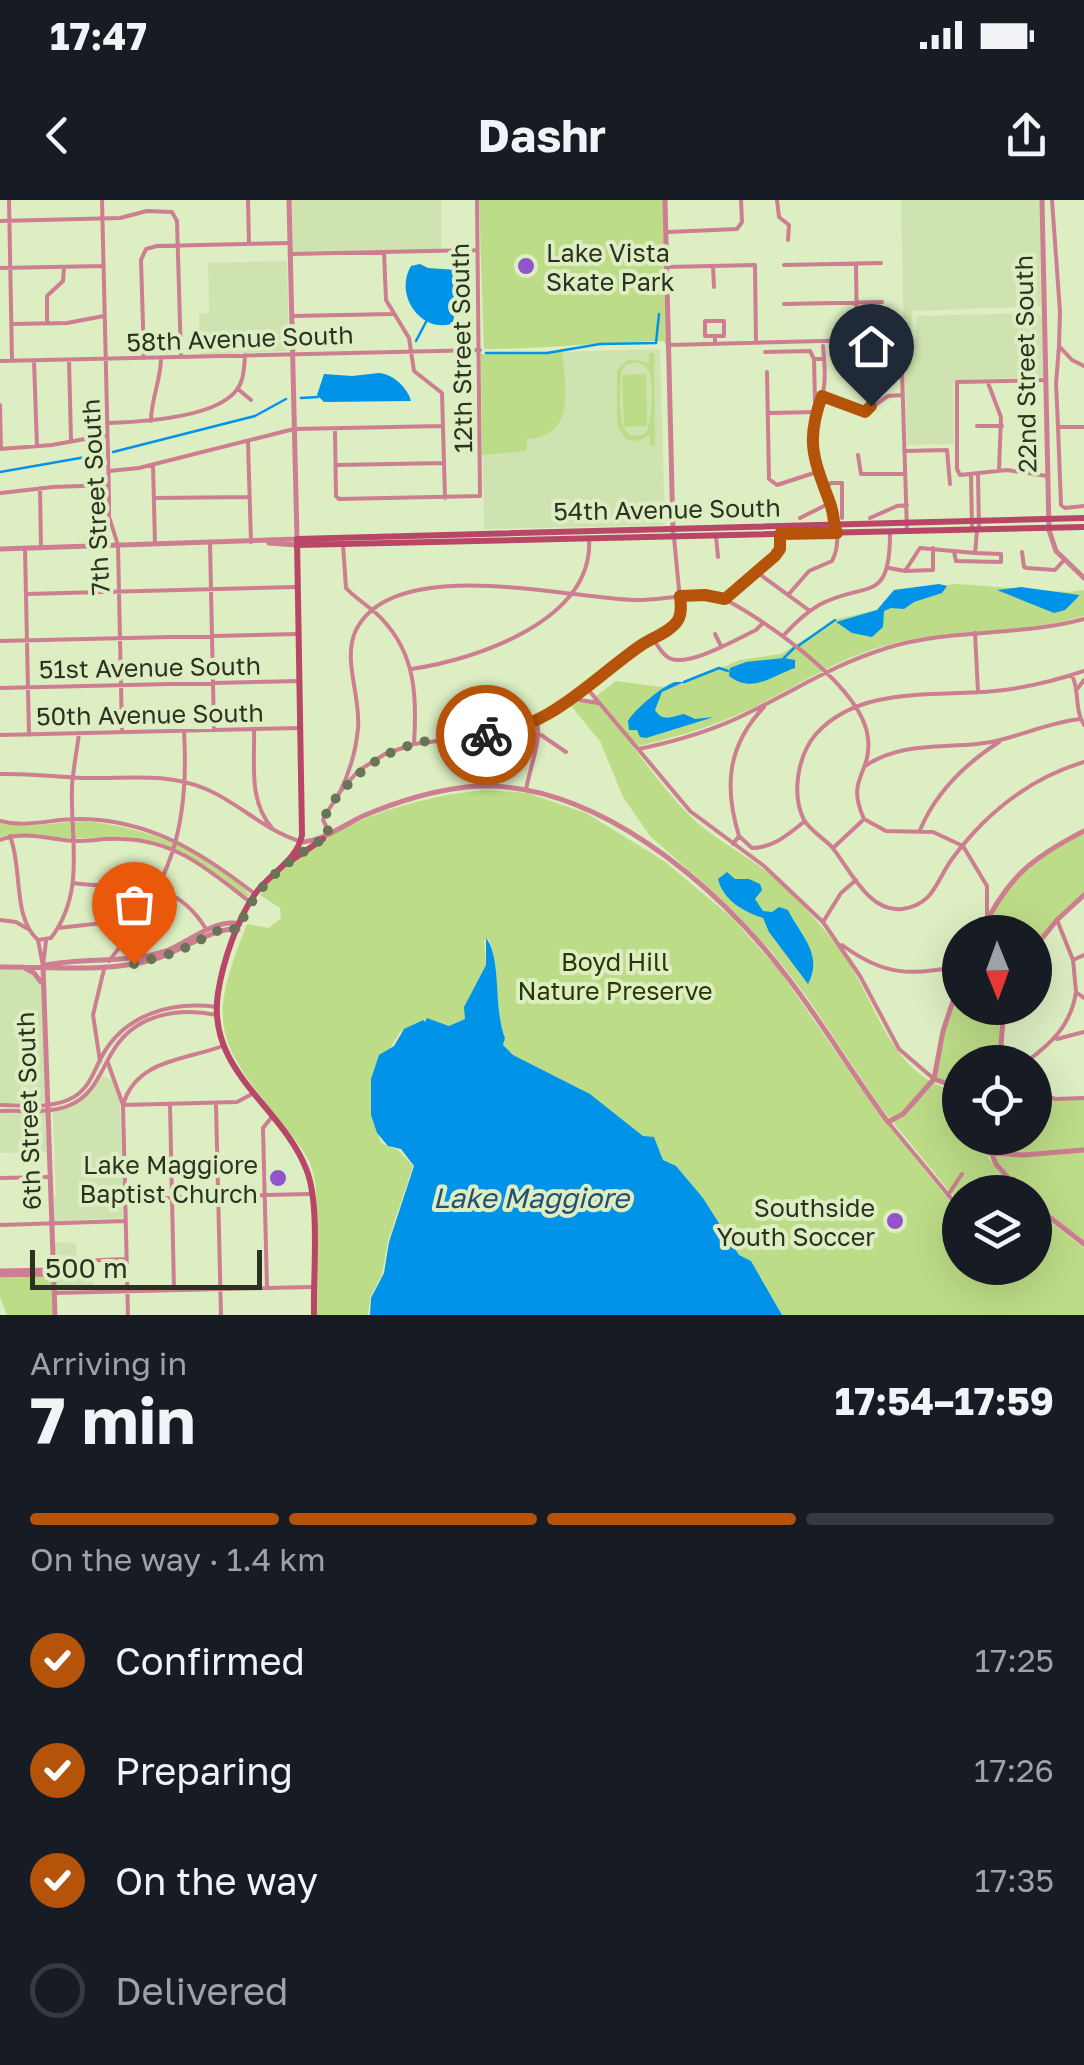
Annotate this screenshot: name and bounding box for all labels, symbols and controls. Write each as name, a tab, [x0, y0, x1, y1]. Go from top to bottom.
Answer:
text: 17:47	[50, 13, 147, 58]
icon: back	[30, 108, 85, 163]
text: Dashr	[478, 108, 606, 162]
icon: share	[999, 108, 1054, 163]
place label: Lake Vista Skate Park	[546, 237, 675, 297]
street label: 12th Street South	[444, 243, 478, 453]
marker: Lake Vista Skate Park	[515, 255, 537, 277]
street label: 22nd Street South	[1008, 255, 1042, 473]
pin	[829, 304, 914, 407]
street label: 58th Avenue South	[126, 319, 354, 357]
icon: home	[844, 319, 899, 374]
street label: 7th Street South	[74, 398, 116, 596]
street label: 54th Avenue South	[553, 492, 781, 526]
street label: 51st Avenue South	[39, 650, 261, 684]
courier	[436, 685, 536, 785]
street label: 50th Avenue South	[36, 697, 264, 731]
icon: bike	[459, 708, 514, 763]
pin	[92, 862, 177, 965]
icon: bag	[107, 877, 162, 932]
north arrow	[942, 915, 1052, 1025]
map controls	[942, 915, 1052, 1285]
park label: Boyd Hill Nature Preserve	[518, 946, 712, 1006]
street label: 6th Street South	[9, 1011, 47, 1211]
button: locate	[942, 1045, 1052, 1155]
place label: Lake Maggiore Baptist Church	[80, 1149, 258, 1209]
marker: Lake Maggiore Baptist Church	[267, 1167, 289, 1189]
button: layers	[942, 1175, 1052, 1285]
water label: Lake Maggiore	[433, 1181, 631, 1214]
place label: Southside Youth Soccer	[717, 1192, 875, 1252]
marker: Southside Youth Soccer	[884, 1210, 906, 1232]
scale bar	[30, 1245, 262, 1290]
text: 500 m	[45, 1251, 128, 1284]
text: Arriving in	[30, 1344, 187, 1382]
text: 17:54–17:59	[835, 1378, 1054, 1423]
text: 7 min	[30, 1380, 196, 1458]
text: On the way · 1.4 km	[30, 1540, 326, 1578]
icon: check	[30, 1633, 85, 1688]
text: Confirmed	[115, 1638, 305, 1683]
text: 17:25	[975, 1641, 1054, 1679]
icon: check	[30, 1743, 85, 1798]
text: Preparing	[115, 1748, 293, 1793]
text: 17:26	[974, 1751, 1054, 1789]
icon: check	[30, 1853, 85, 1908]
text: On the way	[115, 1858, 318, 1903]
text: 17:35	[975, 1861, 1054, 1899]
text: Delivered	[115, 1968, 288, 2013]

